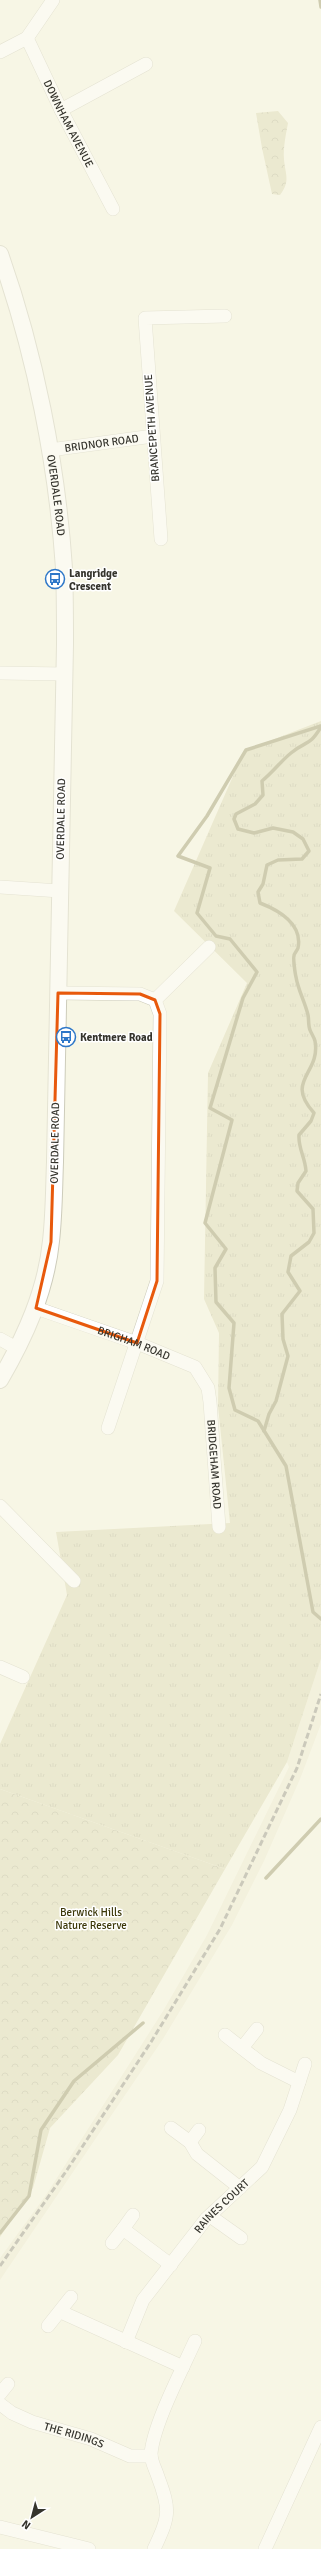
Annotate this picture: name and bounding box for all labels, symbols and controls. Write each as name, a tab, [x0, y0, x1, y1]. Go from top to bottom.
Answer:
street label: DOWNHAM AVENUE	[41, 78, 96, 169]
street label: BRANCEPETH AVENUE	[142, 374, 162, 482]
street label: BRIDNOR ROAD	[64, 432, 139, 454]
street label: OVERDALE ROAD	[44, 454, 68, 536]
place label: Langridge Crescent	[69, 567, 118, 593]
bus stop icon: Langridge Crescent	[44, 568, 66, 590]
street label: OVERDALE ROAD	[54, 778, 68, 860]
bus stop icon: Kentmere Road	[55, 1026, 77, 1048]
place label: Kentmere Road	[80, 1031, 153, 1044]
street label: OVERDALE ROAD	[48, 1102, 62, 1184]
street label: BRIGHAM ROAD	[96, 1323, 172, 1363]
street label: BRIDGEHAM ROAD	[205, 1419, 224, 1510]
park label: Berwick Hills Nature Reserve	[55, 1906, 127, 1932]
street label: RAINES COURT	[191, 2176, 252, 2236]
street label: THE RIDINGS	[43, 2419, 106, 2451]
north arrow	[12, 2497, 52, 2537]
text: N	[19, 2517, 33, 2532]

